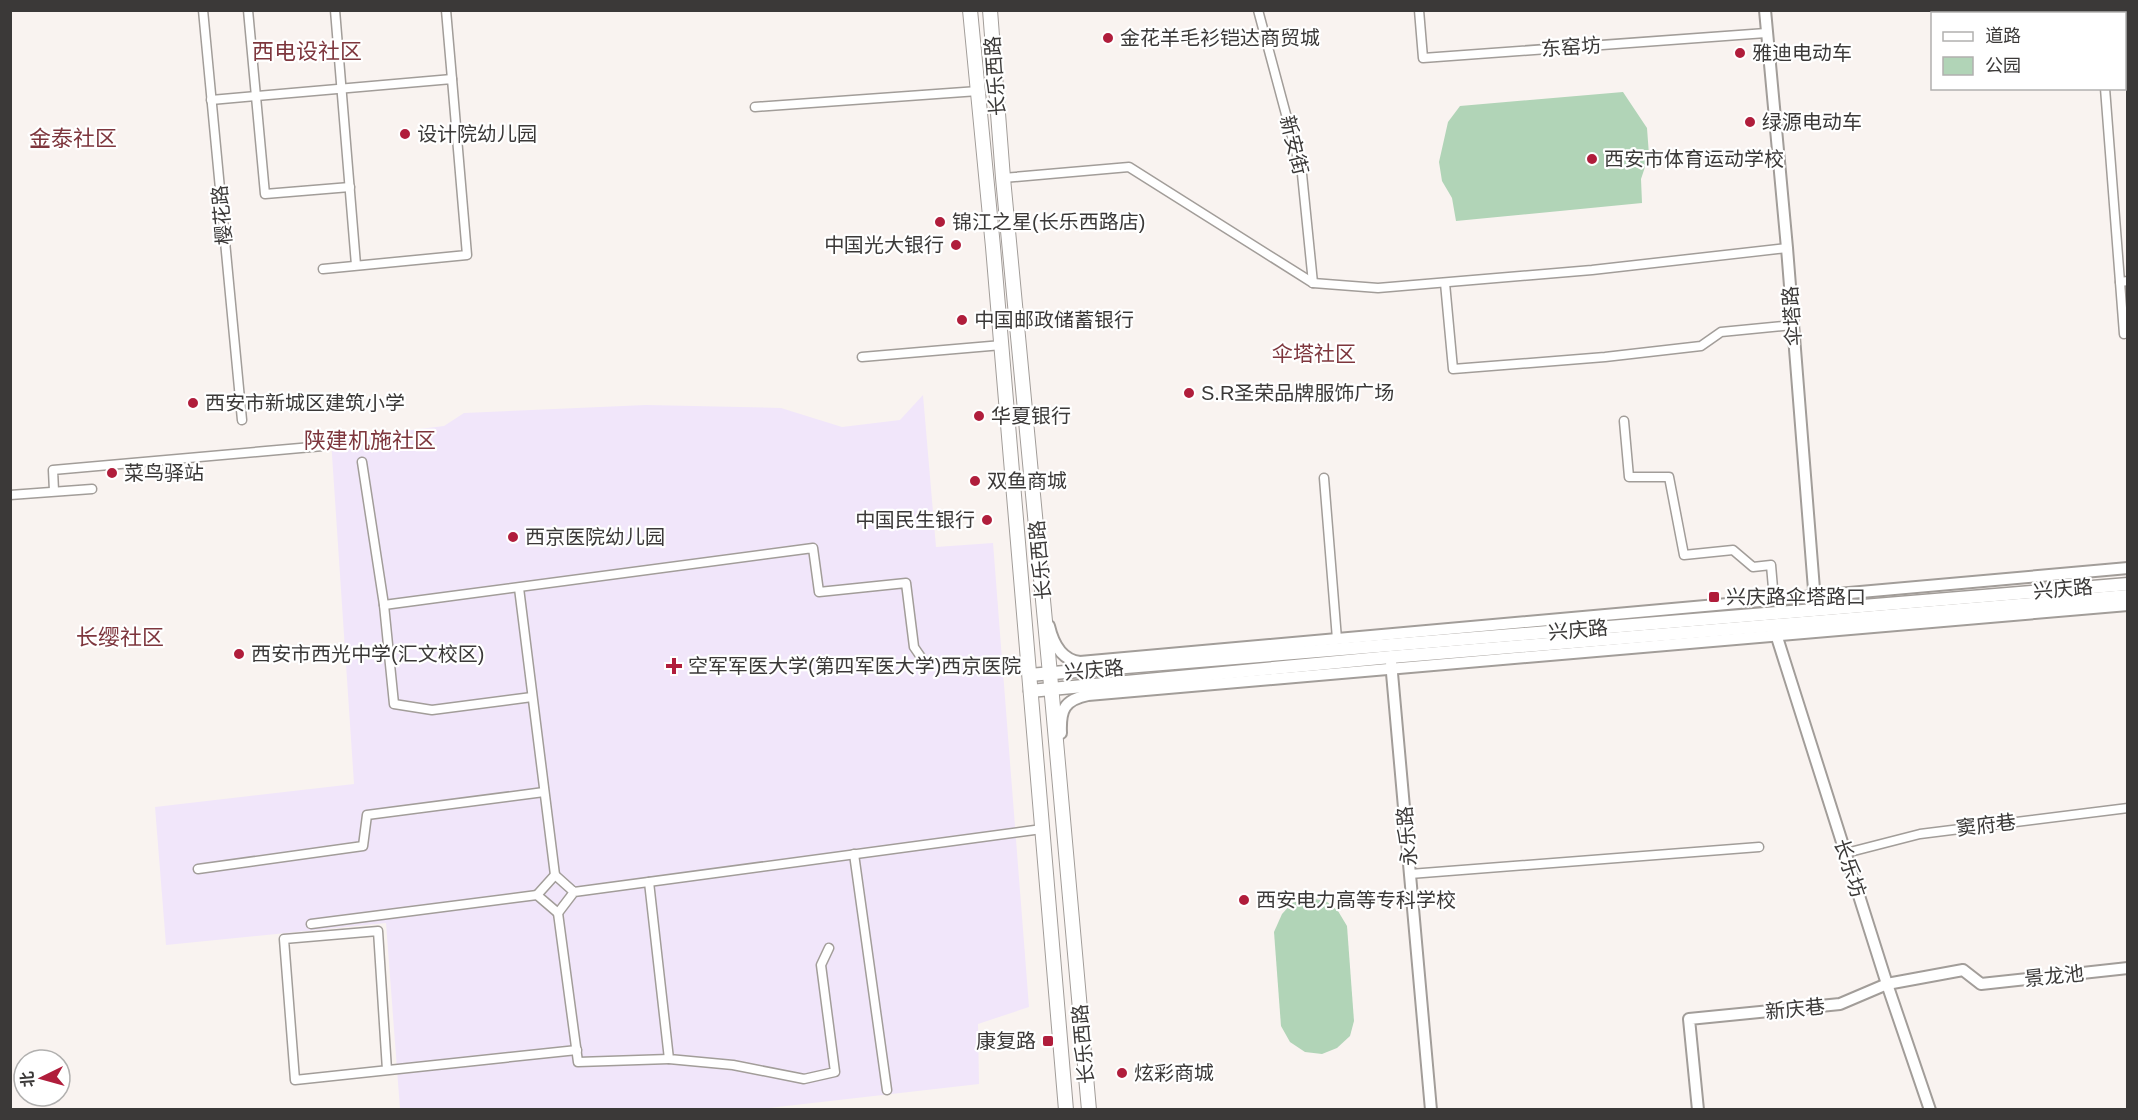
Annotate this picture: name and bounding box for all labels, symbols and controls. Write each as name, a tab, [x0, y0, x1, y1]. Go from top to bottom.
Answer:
legend	[1931, 12, 2126, 90]
text: 道路	[1985, 26, 2021, 46]
place label: 金花羊毛衫铠达商贸城	[1120, 27, 1320, 49]
marker: 金花羊毛衫铠达商贸城	[1101, 31, 1115, 45]
street label: 东窑坊	[1540, 34, 1602, 60]
street label: 长乐西路	[981, 35, 1009, 117]
district label: 西电设社区	[252, 39, 362, 64]
place label: 雅迪电动车	[1752, 42, 1852, 64]
marker: 雅迪电动车	[1733, 46, 1747, 60]
text: 公园	[1985, 56, 2021, 76]
place label: 绿源电动车	[1762, 111, 1862, 133]
street label: 新安街	[1276, 113, 1312, 177]
marker: 绿源电动车	[1743, 115, 1757, 129]
place label: 设计院幼儿园	[417, 123, 537, 145]
district label: 金泰社区	[29, 126, 117, 151]
marker: 设计院幼儿园	[398, 127, 412, 141]
place label: 西安市体育运动学校	[1604, 148, 1784, 170]
marker: 西安市体育运动学校	[1585, 152, 1599, 166]
street label: 樱花路	[208, 184, 236, 246]
place label: 锦江之星(长乐西路店)	[952, 211, 1145, 233]
marker: 锦江之星(长乐西路店)	[933, 215, 947, 229]
place label: 中国光大银行	[824, 234, 944, 256]
marker: 中国光大银行	[949, 238, 963, 252]
street label: 伞塔路	[1779, 285, 1805, 347]
place label: 中国邮政储蓄银行	[974, 309, 1134, 331]
marker: 中国邮政储蓄银行	[955, 313, 969, 327]
district label: 伞塔社区	[1272, 342, 1356, 365]
place label: S.R圣荣品牌服饰广场	[1201, 382, 1394, 404]
marker: S.R圣荣品牌服饰广场	[1182, 386, 1196, 400]
place label: 西安市新城区建筑小学	[205, 392, 405, 414]
marker: 西安市新城区建筑小学	[186, 396, 200, 410]
place label: 华夏银行	[991, 405, 1071, 427]
marker: 华夏银行	[972, 409, 986, 423]
district label: 陕建机施社区	[304, 428, 436, 453]
place label: 菜鸟驿站	[124, 462, 204, 484]
marker: 菜鸟驿站	[105, 466, 119, 480]
place label: 双鱼商城	[987, 470, 1067, 492]
marker: 双鱼商城	[968, 474, 982, 488]
place label: 中国民生银行	[855, 509, 975, 531]
marker: 中国民生银行	[980, 513, 994, 527]
street label: 长乐西路	[1026, 519, 1054, 601]
place label: 西京医院幼儿园	[525, 526, 665, 548]
marker: 西京医院幼儿园	[506, 530, 520, 544]
street label: 兴庆路	[2032, 575, 2094, 603]
place label: 兴庆路伞塔路口	[1726, 586, 1866, 608]
marker: 兴庆路伞塔路口	[1707, 590, 1721, 604]
street label: 兴庆路	[1547, 616, 1609, 644]
district label: 长缨社区	[76, 625, 164, 650]
place label: 西安市西光中学(汇文校区)	[251, 643, 484, 665]
marker: 西安市西光中学(汇文校区)	[232, 647, 246, 661]
place label: 空军军医大学(第四军医大学)西京医院	[688, 655, 1021, 677]
street label: 兴庆路	[1063, 656, 1125, 684]
marker: 空军军医大学(第四军医大学)西京医院	[665, 657, 683, 675]
street label: 永乐路	[1393, 805, 1421, 867]
street label: 窦府巷	[1955, 810, 2017, 840]
street label: 长乐坊	[1830, 836, 1870, 900]
place label: 西安电力高等专科学校	[1256, 889, 1456, 911]
marker: 西安电力高等专科学校	[1237, 893, 1251, 907]
street label: 景龙池	[2023, 962, 2085, 990]
street label: 新庆巷	[1764, 995, 1826, 1023]
street label: 长乐西路	[1069, 1003, 1097, 1085]
place label: 康复路	[976, 1030, 1036, 1052]
marker: 康复路	[1041, 1034, 1055, 1048]
north arrow	[12, 1048, 72, 1108]
place label: 炫彩商城	[1134, 1062, 1214, 1084]
marker: 炫彩商城	[1115, 1066, 1129, 1080]
text: 北	[18, 1071, 37, 1088]

